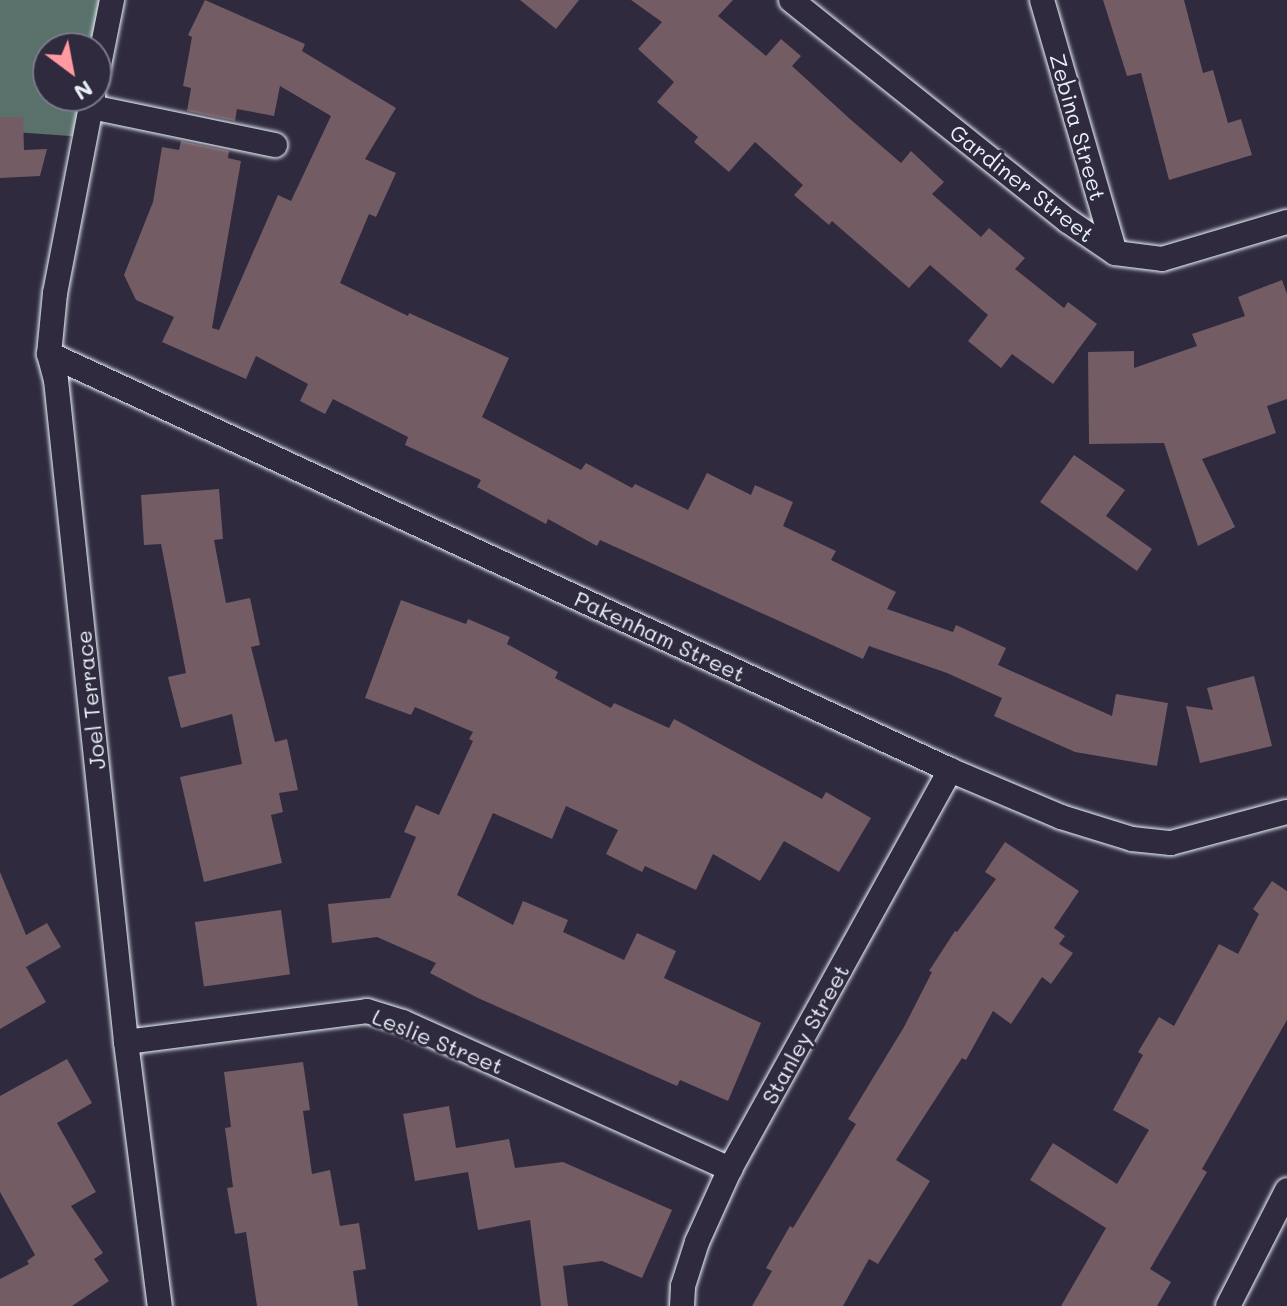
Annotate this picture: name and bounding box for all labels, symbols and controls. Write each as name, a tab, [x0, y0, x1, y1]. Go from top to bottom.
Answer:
north arrow	[32, 32, 112, 112]
street label: Zebina Street	[1044, 50, 1112, 204]
text: N	[69, 74, 99, 108]
street label: Gardiner Street	[945, 119, 1099, 247]
street label: Pakenham Street	[570, 585, 750, 687]
street label: Joel Terrace	[70, 629, 110, 771]
street label: Stanley Street	[756, 960, 854, 1108]
street label: Leslie Street	[369, 1003, 507, 1079]

